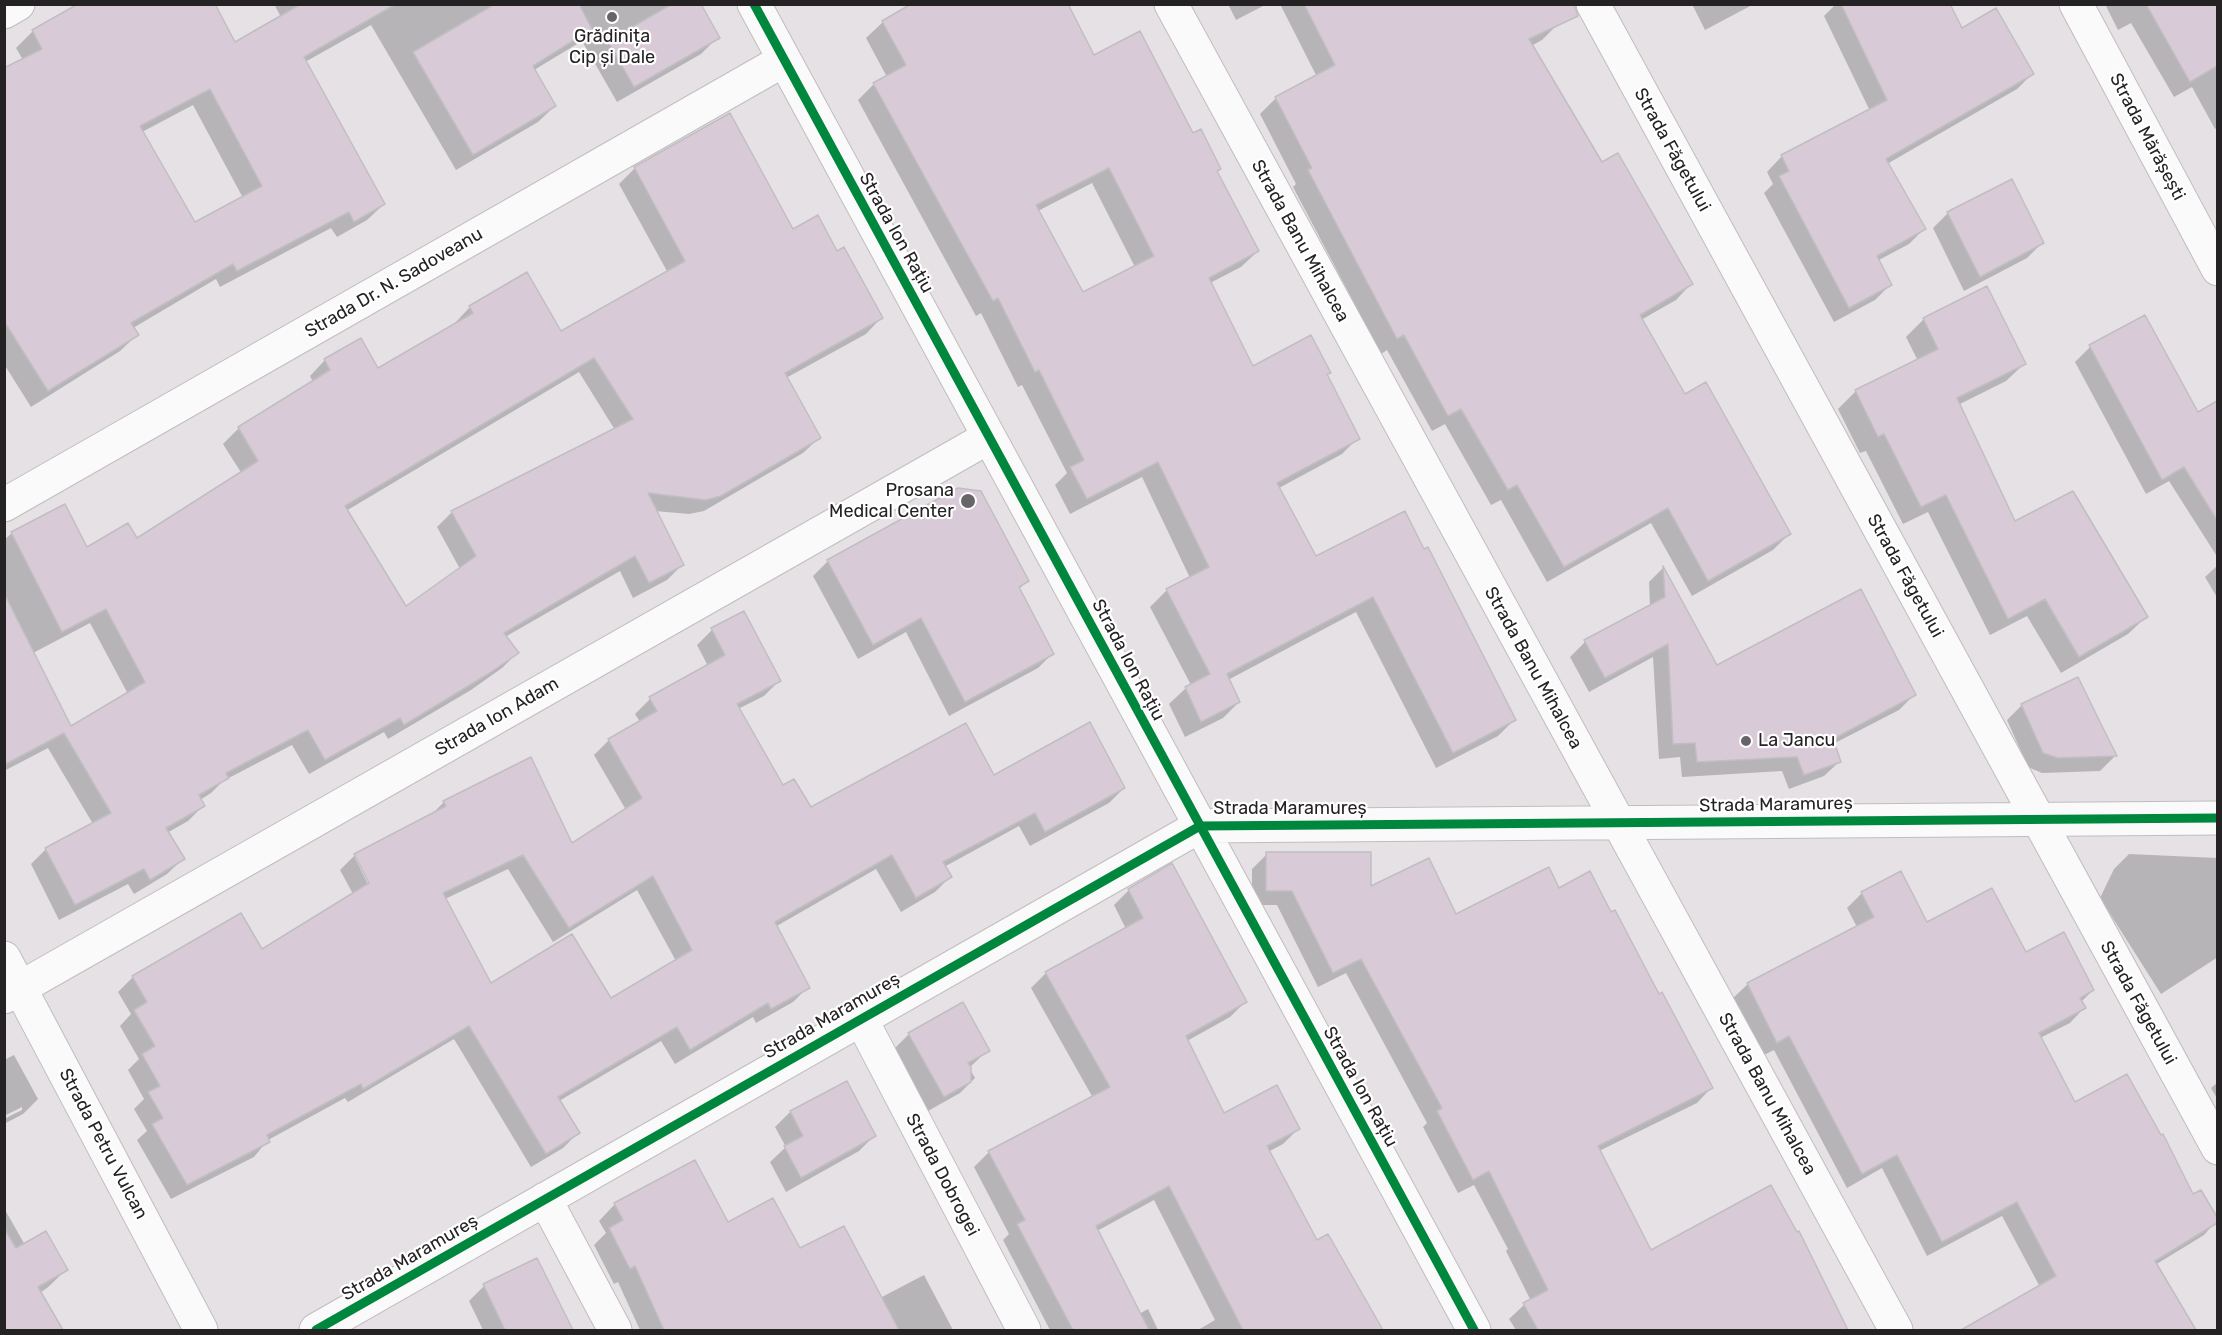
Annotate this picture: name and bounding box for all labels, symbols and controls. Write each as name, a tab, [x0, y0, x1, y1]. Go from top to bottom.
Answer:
marker: Grădinița Cip și Dale	[605, 10, 619, 24]
place label: Grădinița Cip și Dale	[569, 26, 655, 68]
street label: Strada Mărășești	[2104, 70, 2190, 204]
street label: Strada Făgetului	[1629, 84, 1715, 216]
street label: Strada Banu Mihalcea	[1246, 156, 1354, 326]
street label: Strada Ion Rațiu	[854, 169, 938, 297]
street label: Strada Dr. N. Sadoveanu	[301, 223, 487, 343]
place label: Prosana Medical Center	[829, 480, 954, 522]
marker: Prosana Medical Center	[959, 492, 977, 510]
street label: Strada Făgetului	[1862, 510, 1948, 642]
street label: Strada Banu Mihalcea	[1479, 583, 1587, 753]
street label: Strada Ion Rațiu	[1087, 596, 1169, 724]
street label: Strada Ion Adam	[431, 673, 563, 761]
place label: La Jancu	[1758, 730, 1835, 752]
marker: La Jancu	[1739, 734, 1753, 748]
street label: Strada Maramureș	[1699, 793, 1853, 817]
street label: Strada Maramureș	[1213, 798, 1367, 820]
street label: Strada Făgetului	[2095, 937, 2181, 1069]
street label: Strada Maramureș	[760, 968, 904, 1064]
street label: Strada Banu Mihalcea	[1713, 1009, 1821, 1179]
street label: Strada Ion Rațiu	[1318, 1023, 1402, 1151]
street label: Strada Petru Vulcan	[54, 1065, 152, 1223]
street label: Strada Dobrogei	[901, 1110, 983, 1240]
street label: Strada Maramureș	[338, 1210, 482, 1306]

